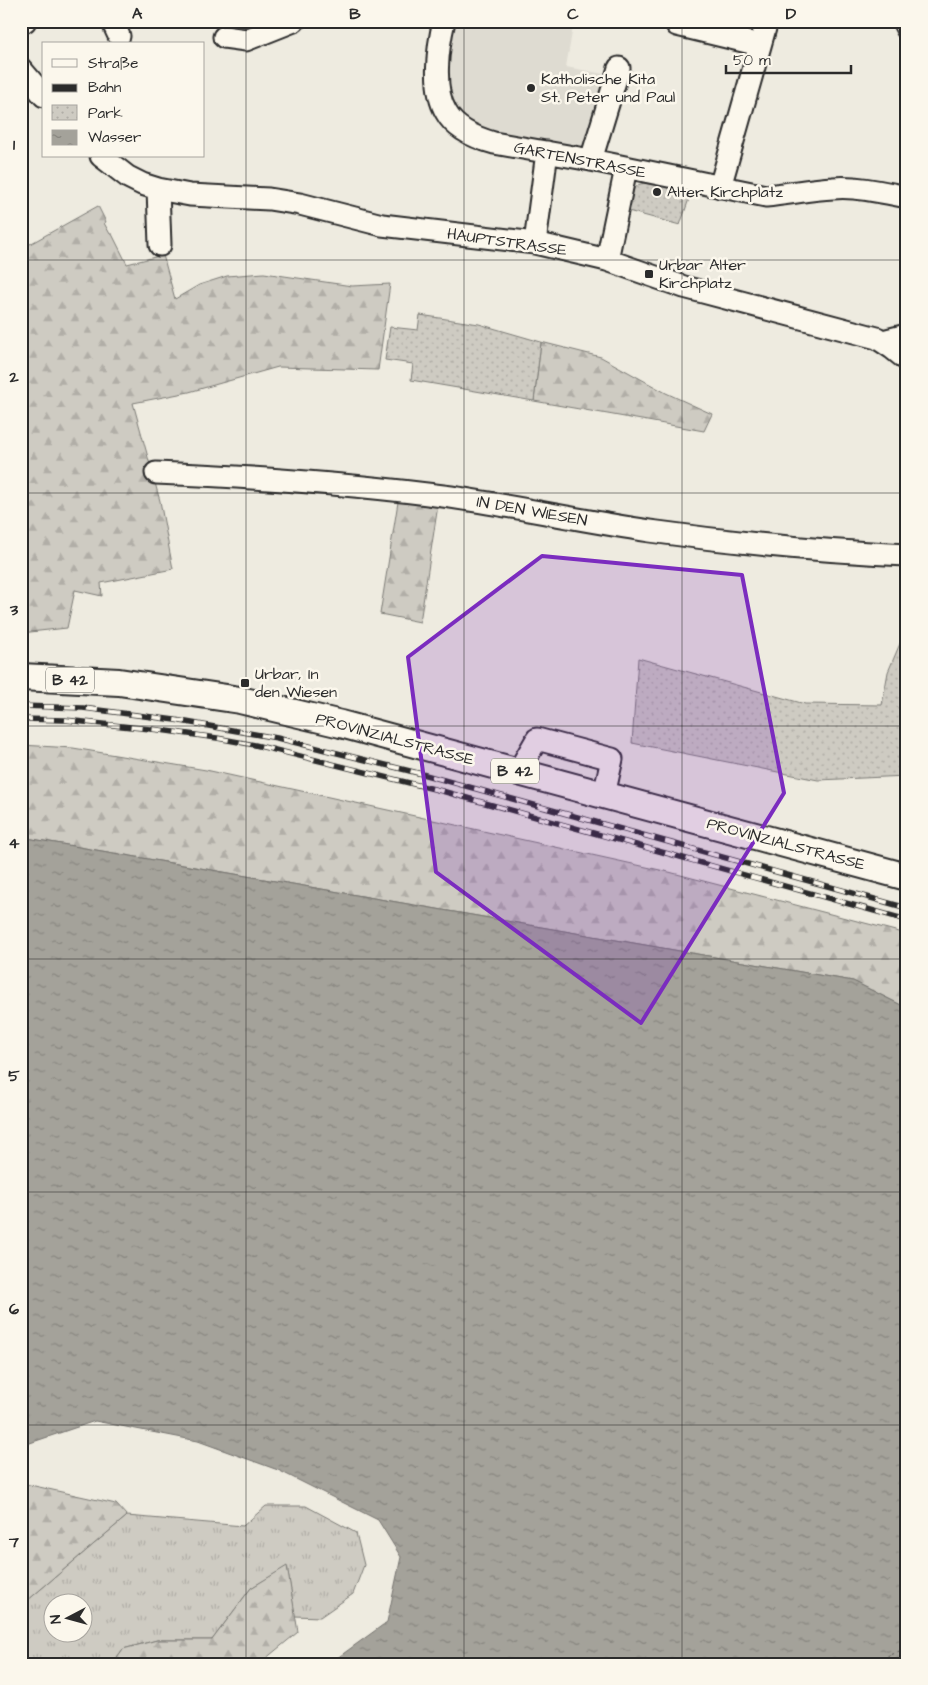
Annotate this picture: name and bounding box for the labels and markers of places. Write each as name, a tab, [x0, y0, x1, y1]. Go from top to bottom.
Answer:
place label: Katholische Kita St. Peter und Paul	[541, 68, 675, 108]
marker: Katholische Kita St. Peter und Paul	[525, 82, 537, 94]
place label: Alter Kirchplatz	[667, 181, 783, 203]
marker: Alter Kirchplatz	[651, 186, 663, 198]
place label: Urbar Alter Kirchplatz	[659, 254, 746, 294]
marker: Urbar Alter Kirchplatz	[643, 268, 655, 280]
place label: Urbar, In den Wiesen	[255, 663, 337, 703]
marker: Urbar, In den Wiesen	[239, 677, 251, 689]

